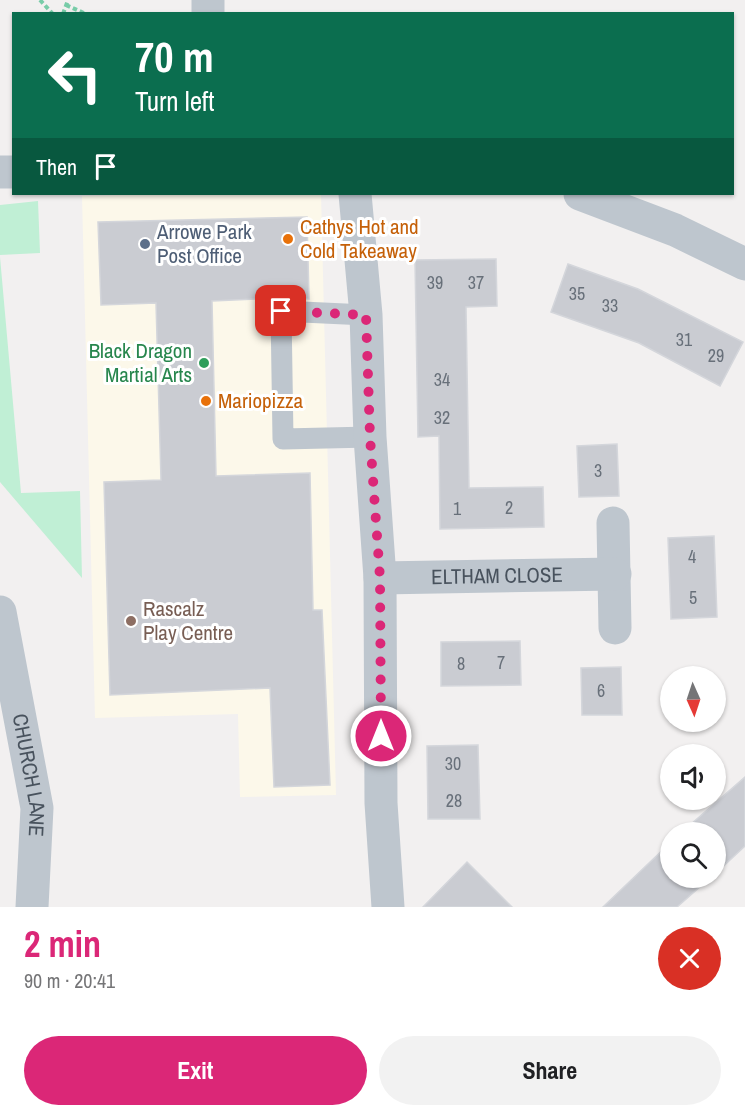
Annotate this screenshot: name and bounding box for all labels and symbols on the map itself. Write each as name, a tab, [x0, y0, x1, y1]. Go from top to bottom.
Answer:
place label: Cathys Hot and Cold Takeaway	[300, 212, 419, 265]
place label: Arrowe Park Post Office	[156, 217, 252, 270]
marker: Cathys Hot and Cold Takeaway	[281, 232, 295, 246]
marker: Arrowe Park Post Office	[138, 237, 152, 251]
house number: 39	[427, 270, 443, 295]
house number: 37	[468, 270, 484, 295]
house number: 35	[569, 281, 585, 306]
pin	[255, 285, 306, 336]
house number: 33	[602, 293, 618, 318]
house number: 31	[676, 327, 693, 352]
place label: Black Dragon Martial Arts	[89, 336, 192, 389]
house number: 29	[708, 343, 724, 368]
marker: Black Dragon Martial Arts	[197, 356, 211, 370]
house number: 34	[434, 367, 450, 392]
place label: Mariopizza	[218, 386, 304, 415]
marker: Mariopizza	[199, 394, 213, 408]
house number: 32	[434, 405, 450, 430]
house number: 3	[594, 458, 602, 483]
house number: 2	[505, 495, 513, 520]
house number: 1	[453, 496, 462, 521]
house number: 4	[688, 544, 696, 569]
street label: ELTHAM CLOSE	[431, 560, 563, 591]
house number: 5	[689, 585, 697, 610]
place label: Rascalz Play Centre	[143, 594, 233, 647]
marker: Rascalz Play Centre	[124, 614, 138, 628]
house number: 7	[497, 650, 505, 675]
house number: 8	[457, 651, 465, 676]
north arrow	[660, 666, 726, 732]
house number: 6	[597, 678, 605, 703]
position arrow	[349, 704, 413, 768]
street label: CHURCH LANE	[5, 711, 53, 837]
house number: 30	[445, 751, 461, 776]
house number: 28	[446, 788, 462, 813]

